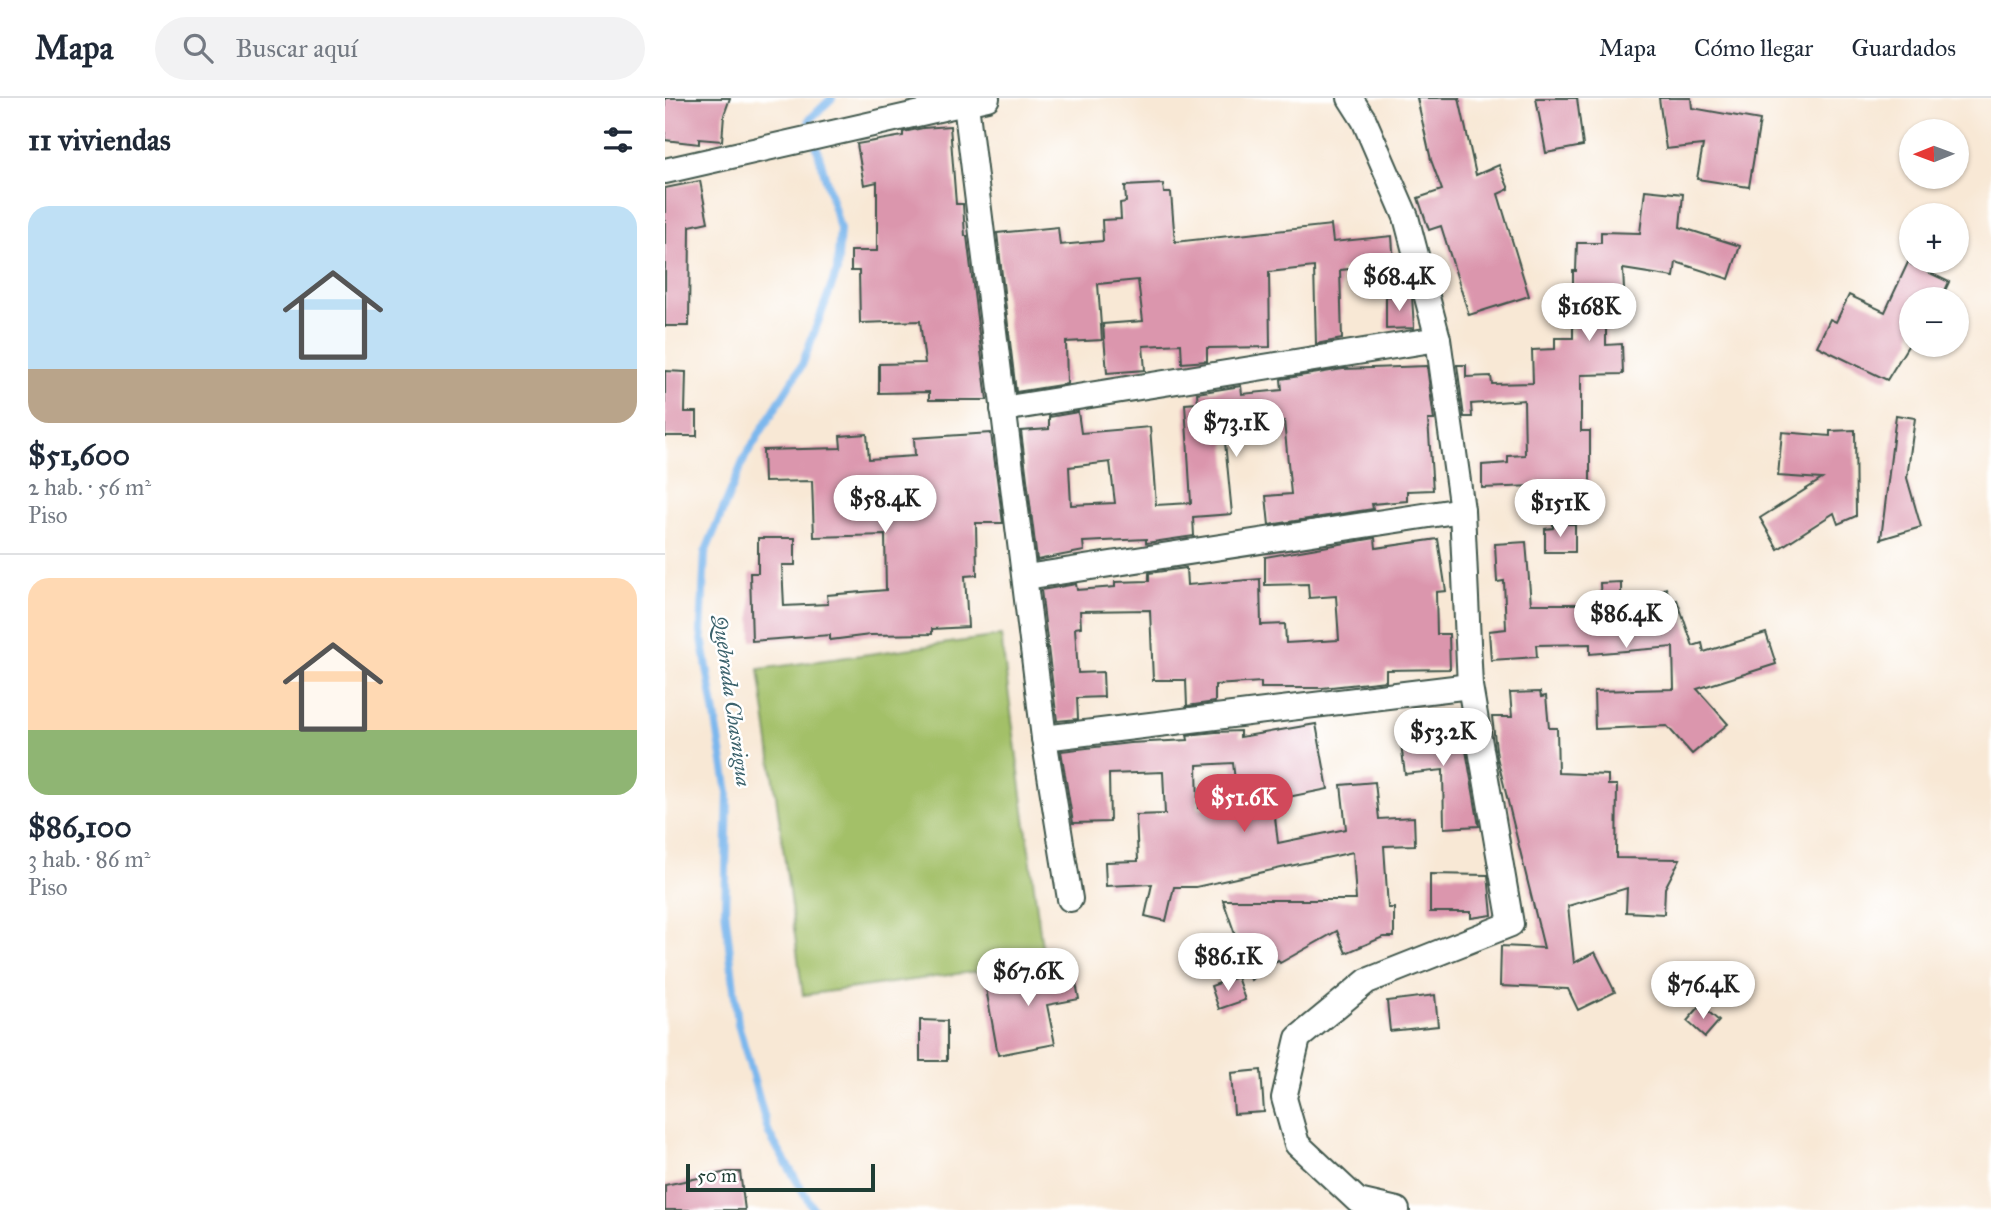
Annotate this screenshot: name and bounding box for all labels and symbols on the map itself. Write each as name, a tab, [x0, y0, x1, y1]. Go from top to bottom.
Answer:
north arrow	[1899, 119, 1969, 189]
pin: $68.4K	[1342, 254, 1456, 313]
pin: $168K	[1540, 284, 1638, 343]
pin: $73.1K	[1179, 400, 1293, 459]
pin: $58.4K	[828, 476, 942, 535]
pin: $151K	[1511, 480, 1609, 539]
pin: $86.4K	[1569, 590, 1683, 650]
water label: Quebrada Chasnigua	[707, 613, 757, 788]
pin: $53.2K	[1386, 708, 1500, 768]
pin: $51.6K	[1187, 774, 1301, 834]
pin: $86.1K	[1171, 934, 1285, 993]
pin: $67.6K	[971, 948, 1085, 1008]
pin: $76.4K	[1646, 962, 1760, 1021]
scale bar	[686, 1161, 875, 1193]

